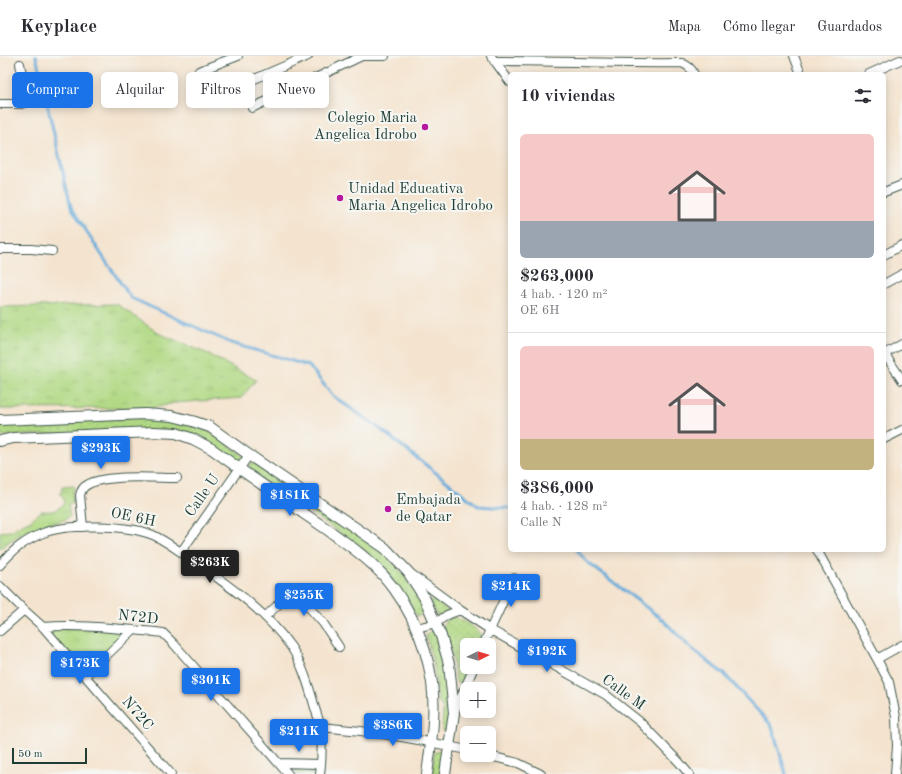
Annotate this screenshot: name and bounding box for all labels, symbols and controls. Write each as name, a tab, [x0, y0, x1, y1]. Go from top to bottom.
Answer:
text: Keyplace	[20, 18, 97, 37]
text: Mapa	[668, 20, 701, 34]
text: Cómo llegar	[723, 20, 795, 34]
text: Guardados	[817, 20, 882, 34]
chip: Comprar	[12, 72, 93, 108]
chip: Alquilar	[101, 72, 178, 108]
chip: Filtros	[186, 72, 255, 108]
chip: Nuevo	[263, 72, 329, 108]
icon: filters	[852, 85, 874, 107]
text: 10 viviendas	[520, 88, 615, 105]
place label: Colegio Maria Angelica Idrobo	[314, 111, 418, 143]
marker: Colegio Maria Angelica Idrobo	[420, 122, 430, 132]
icon: home	[661, 160, 733, 232]
place label: Unidad Educativa Maria Angelica Idrobo	[348, 182, 493, 214]
marker: Unidad Educativa Maria Angelica Idrobo	[335, 193, 345, 203]
text: $263,000	[520, 268, 594, 285]
text: 4 hab. · 120 m²	[520, 288, 607, 301]
text: OE 6H	[520, 304, 560, 317]
icon: home	[661, 372, 733, 444]
pin: $293K	[73, 436, 129, 470]
text: $293K	[81, 442, 121, 455]
street label: Calle U	[183, 472, 223, 520]
text: $386,000	[520, 480, 594, 497]
pin: $181K	[262, 483, 318, 517]
text: $181K	[270, 489, 310, 502]
place label: Embajada de Qatar	[396, 493, 461, 525]
text: 4 hab. · 128 m²	[520, 500, 607, 513]
marker: Embajada de Qatar	[383, 504, 393, 514]
street label: OE 6H	[109, 506, 157, 530]
text: Calle N	[520, 516, 562, 529]
pin: $263K	[182, 550, 238, 584]
text: $263K	[190, 556, 230, 569]
pin: $214K	[483, 574, 539, 608]
text: $214K	[491, 580, 531, 593]
pin: $255K	[276, 583, 332, 617]
text: $255K	[284, 589, 324, 602]
street label: N72D	[117, 608, 159, 628]
north arrow	[460, 638, 496, 674]
map controls	[460, 638, 496, 762]
pin: $192K	[519, 639, 575, 673]
text: $192K	[527, 645, 567, 658]
pin: $173K	[52, 651, 108, 685]
text: $173K	[60, 657, 100, 670]
pin: $301K	[183, 668, 239, 702]
street label: Calle M	[599, 672, 647, 714]
text: $301K	[191, 674, 231, 687]
button: +	[460, 682, 496, 718]
street label: N72C	[119, 694, 155, 734]
pin: $386K	[365, 713, 421, 747]
pin: $211K	[271, 719, 327, 753]
text: $386K	[373, 719, 413, 732]
text: $211K	[279, 725, 319, 738]
button: −	[460, 726, 496, 762]
scale bar	[12, 746, 87, 765]
text: 50 m	[18, 749, 43, 760]

